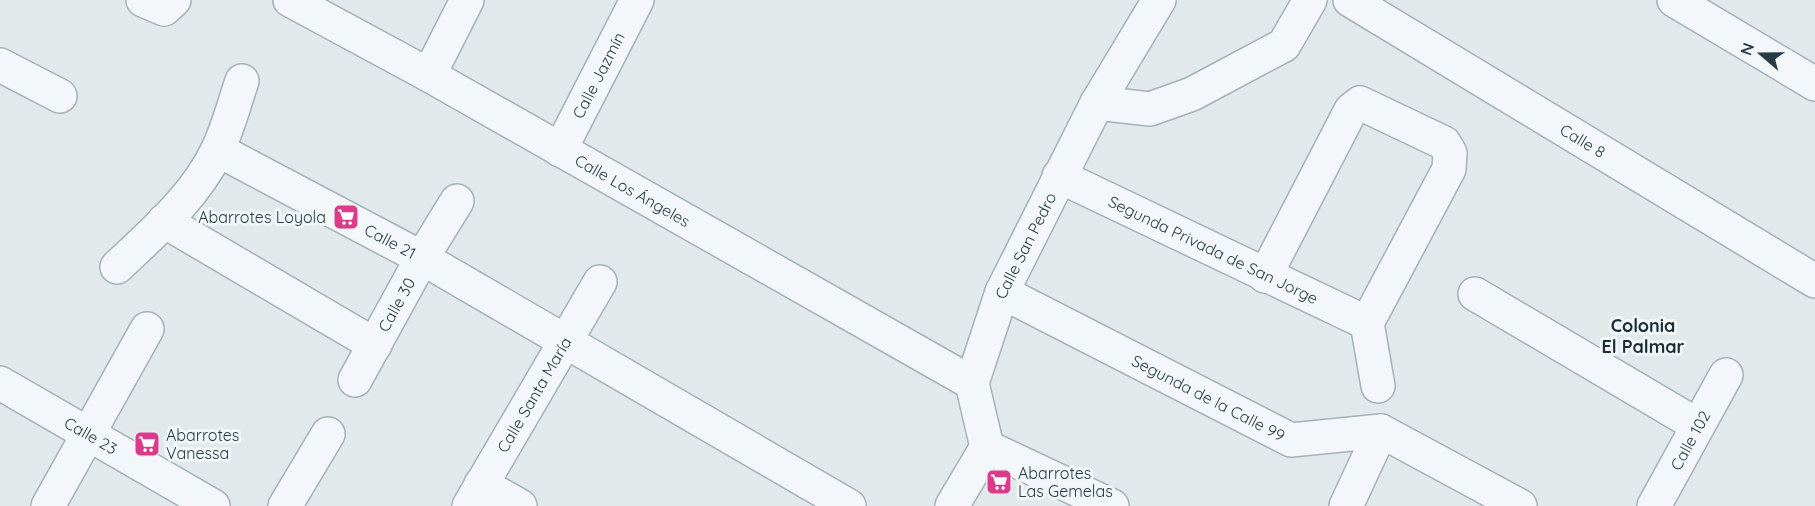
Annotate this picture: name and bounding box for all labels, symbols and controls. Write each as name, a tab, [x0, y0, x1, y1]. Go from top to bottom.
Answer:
north arrow	[1731, 24, 1791, 84]
street label: Calle Jazmín	[568, 29, 629, 122]
text: N	[1735, 40, 1758, 58]
street label: Calle 8	[1556, 119, 1609, 162]
street label: Calle Los Ángeles	[571, 150, 694, 231]
street label: Calle San Pedro	[990, 189, 1060, 301]
street label: Segunda Privada de San Jorge	[1105, 191, 1321, 308]
supermarket icon: Abarrotes Loyola	[331, 202, 361, 232]
place label: Abarrotes Loyola	[198, 207, 326, 227]
street label: Calle 21	[361, 219, 420, 263]
street label: Calle 30	[373, 274, 419, 335]
district label: Colonia El Palmar	[1602, 314, 1685, 358]
street label: Calle Santa María	[493, 333, 576, 456]
street label: Segunda de la Calle 99	[1128, 350, 1289, 445]
street label: Calle 102	[1666, 407, 1715, 474]
street label: Calle 23	[61, 412, 121, 459]
place label: Abarrotes Vanessa	[166, 425, 239, 463]
supermarket icon: Abarrotes Vanessa	[132, 429, 162, 459]
place label: Abarrotes Las Gemelas	[1018, 463, 1113, 501]
supermarket icon: Abarrotes Las Gemelas	[984, 467, 1014, 497]

